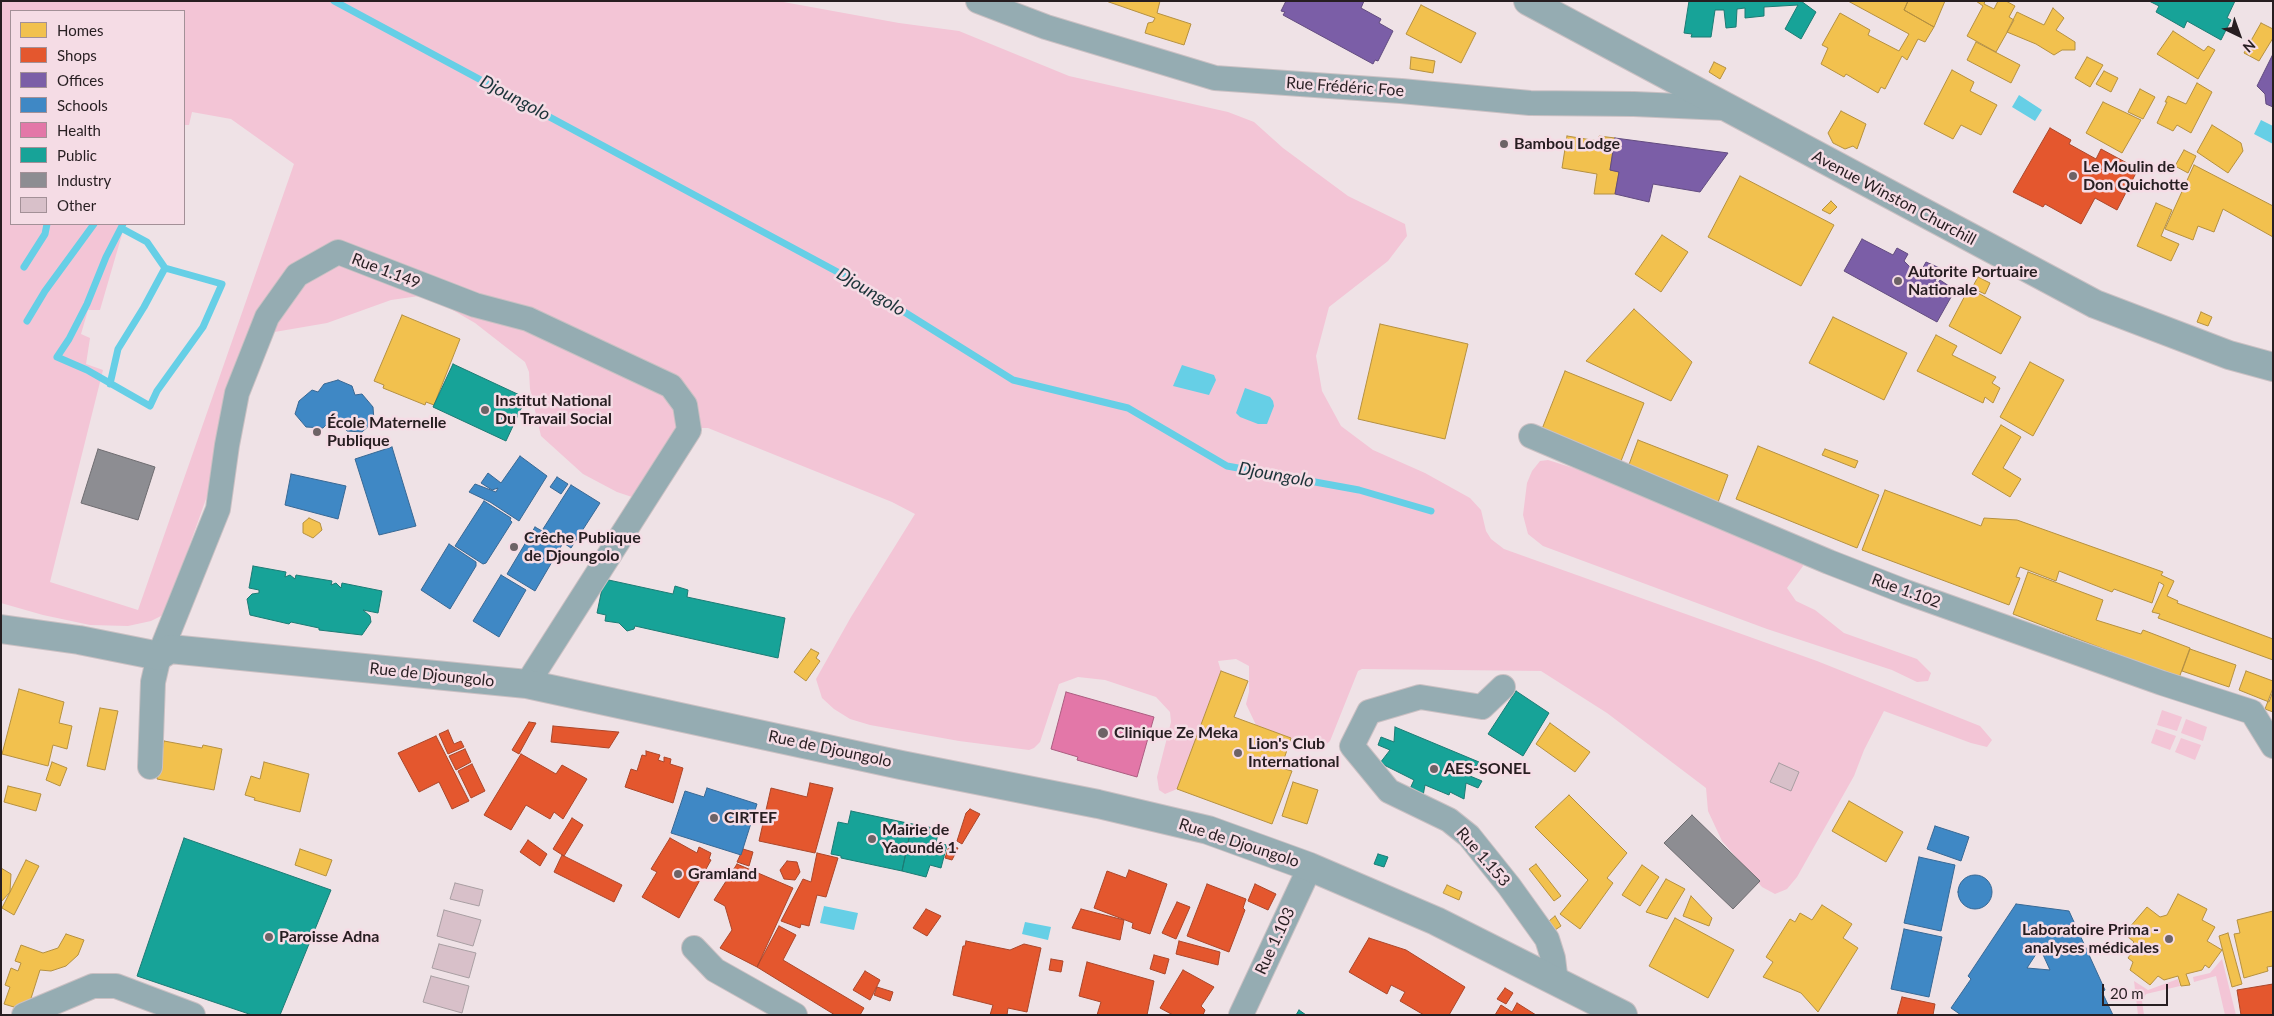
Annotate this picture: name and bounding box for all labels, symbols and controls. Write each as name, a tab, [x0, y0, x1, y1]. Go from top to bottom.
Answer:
legend	[10, 10, 185, 225]
north arrow	[2214, 10, 2264, 60]
text: Homes	[57, 21, 103, 39]
text: N	[2240, 37, 2259, 56]
text: Shops	[57, 46, 97, 64]
text: Offices	[57, 71, 104, 89]
water label: Djoungolo	[476, 71, 554, 125]
street label: Rue Frédéric Foe	[1285, 73, 1405, 101]
text: Schools	[57, 96, 108, 114]
text: Health	[57, 121, 101, 139]
place label: Bambou Lodge	[1514, 134, 1620, 154]
marker: Bambou Lodge	[1498, 138, 1510, 150]
text: Public	[57, 146, 97, 164]
street label: Avenue Winston Churchill	[1809, 147, 1979, 249]
place label: Le Moulin de Don Quichotte	[2083, 157, 2189, 195]
marker: Le Moulin de Don Quichotte	[2067, 170, 2079, 182]
text: Industry	[57, 171, 111, 189]
text: Other	[57, 196, 96, 214]
street label: Rue 1.149	[349, 249, 423, 293]
place label: Autorite Portuaire Nationale	[1908, 262, 2038, 300]
water label: Djoungolo	[833, 263, 909, 321]
marker: Autorite Portuaire Nationale	[1892, 275, 1904, 287]
place label: Institut National Du Travail Social	[495, 391, 612, 429]
marker: Institut National Du Travail Social	[479, 404, 491, 416]
place label: École Maternelle Publique	[327, 413, 446, 451]
marker: École Maternelle Publique	[311, 426, 323, 438]
water label: Djoungolo	[1237, 458, 1315, 492]
place label: Crêche Publique de Djoungolo	[524, 528, 641, 566]
marker: Crêche Publique de Djoungolo	[508, 541, 520, 553]
street label: Rue 1.102	[1869, 570, 1943, 612]
street label: Rue de Djoungolo	[369, 659, 495, 691]
place label: Clinique Ze Meka	[1114, 723, 1238, 743]
marker: Clinique Ze Meka	[1096, 726, 1110, 740]
street label: Rue de Djoungolo	[767, 727, 893, 771]
place label: Lion's Club International	[1248, 734, 1340, 772]
marker: Lion's Club International	[1232, 747, 1244, 759]
place label: AES-SONEL	[1444, 759, 1531, 779]
marker: AES-SONEL	[1428, 763, 1440, 775]
place label: CIRTEF	[724, 808, 777, 828]
marker: CIRTEF	[708, 812, 720, 824]
street label: Rue de Djoungolo	[1176, 814, 1302, 872]
place label: Mairie de Yaoundé 1	[882, 820, 957, 858]
street label: Rue 1.153	[1452, 824, 1514, 890]
marker: Mairie de Yaoundé 1	[866, 833, 878, 845]
place label: Gramland	[688, 864, 757, 884]
marker: Gramland	[672, 868, 684, 880]
street label: Rue 1.103	[1251, 904, 1299, 978]
place label: Laboratoire Prima - analyses médicales	[2022, 920, 2159, 958]
place label: Paroisse Adna	[279, 927, 379, 947]
marker: Paroisse Adna	[263, 931, 275, 943]
marker: Laboratoire Prima - analyses médicales	[2163, 933, 2175, 945]
scale bar	[2104, 974, 2170, 1006]
text: 20 m	[2110, 984, 2144, 1002]

